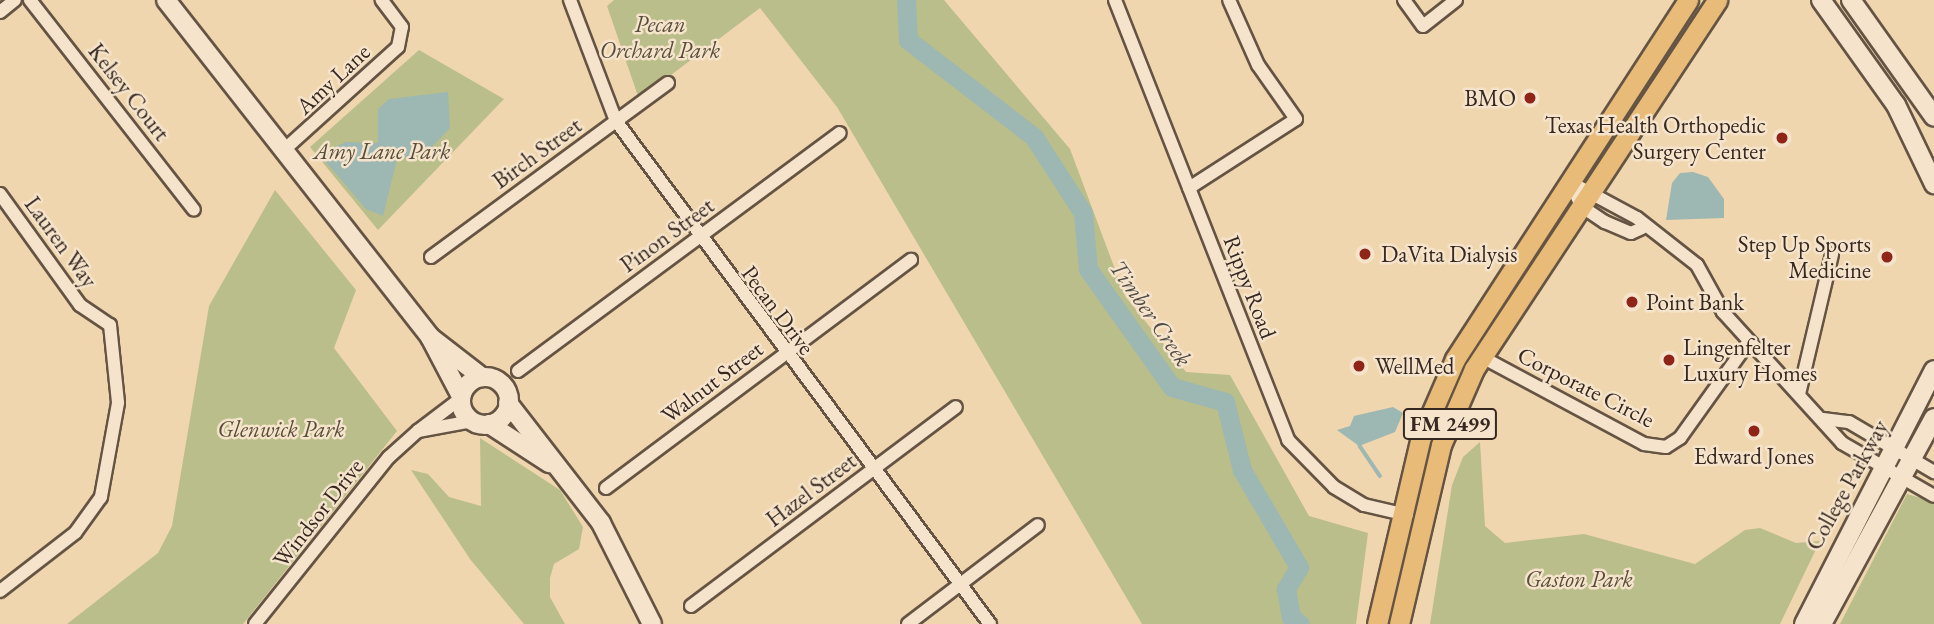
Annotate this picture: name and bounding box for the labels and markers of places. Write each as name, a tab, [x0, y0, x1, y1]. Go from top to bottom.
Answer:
place label: BMO	[1464, 84, 1516, 112]
marker: BMO	[1522, 90, 1538, 106]
place label: Texas Health Orthopedic Surgery Center	[1545, 111, 1766, 165]
marker: Texas Health Orthopedic Surgery Center	[1772, 128, 1792, 148]
place label: Step Up Sports Medicine	[1738, 230, 1871, 284]
place label: DaVita Dialysis	[1381, 240, 1517, 268]
marker: DaVita Dialysis	[1355, 244, 1375, 264]
marker: Step Up Sports Medicine	[1877, 247, 1897, 267]
place label: Point Bank	[1646, 288, 1744, 316]
marker: Point Bank	[1624, 294, 1640, 310]
place label: Lingenfelter Luxury Homes	[1683, 333, 1817, 387]
place label: WellMed	[1375, 352, 1454, 380]
marker: Lingenfelter Luxury Homes	[1661, 352, 1677, 368]
marker: WellMed	[1349, 356, 1369, 376]
marker: Edward Jones	[1746, 423, 1762, 439]
place label: Edward Jones	[1694, 442, 1814, 470]

